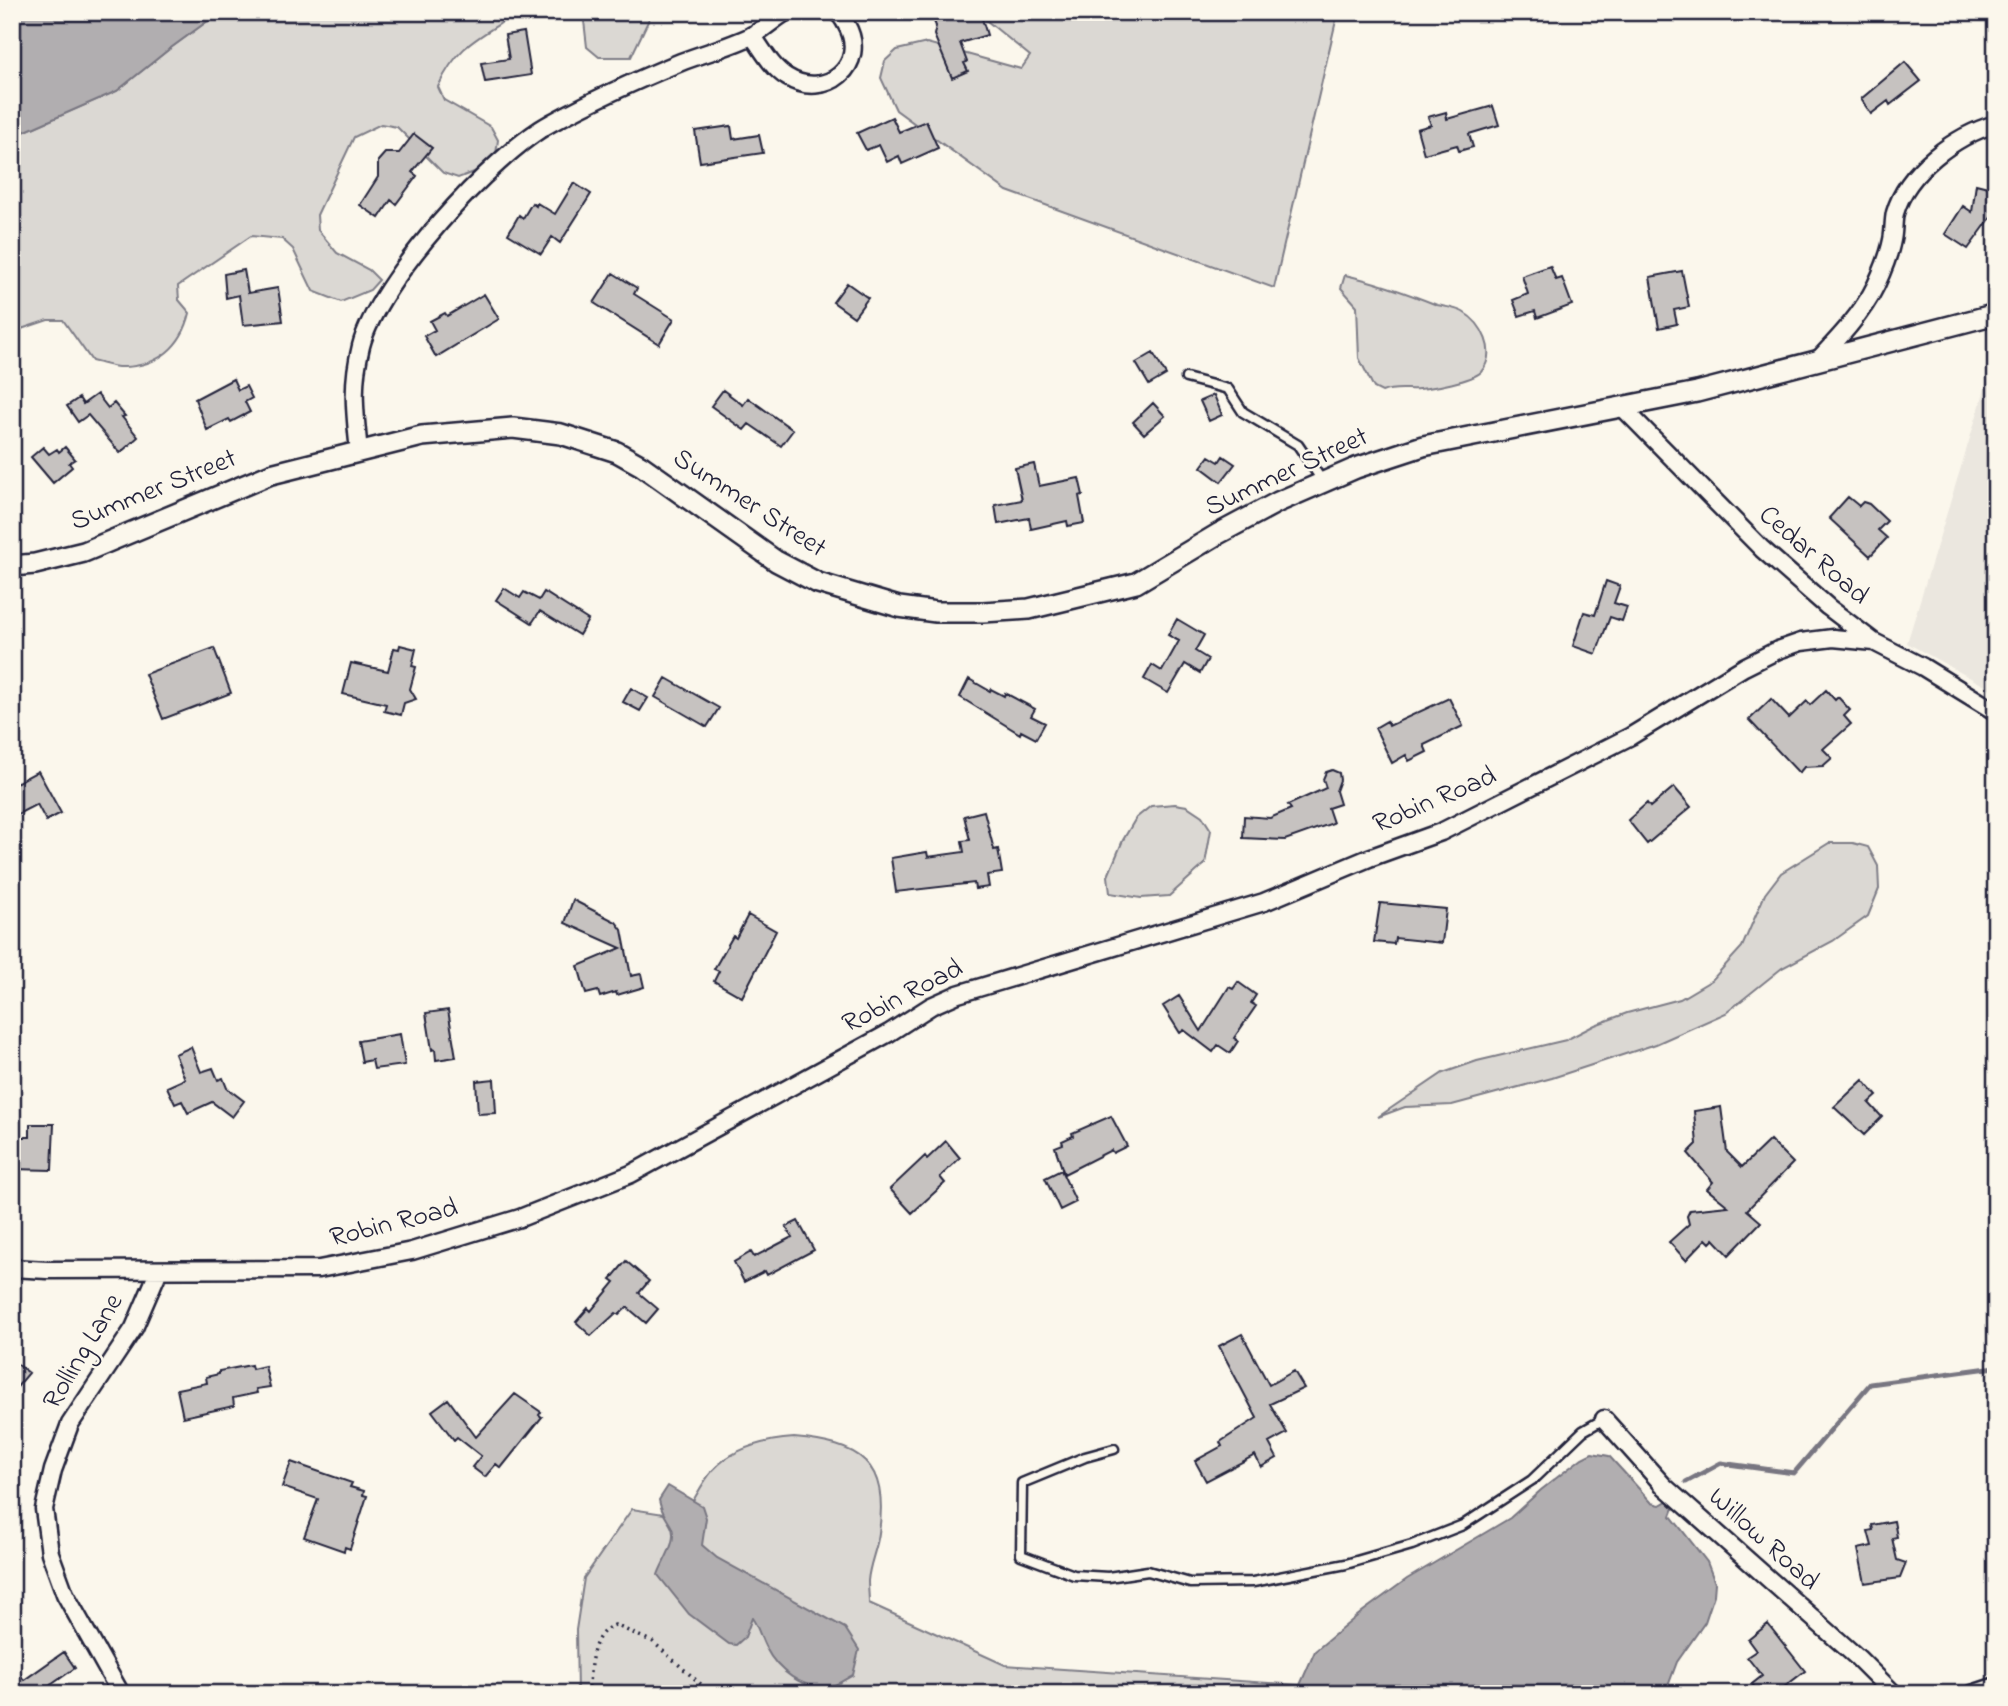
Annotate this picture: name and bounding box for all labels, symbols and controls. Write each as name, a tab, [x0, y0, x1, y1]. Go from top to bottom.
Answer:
street label: Summer Street	[1199, 417, 1375, 529]
street label: Summer Street	[65, 439, 243, 543]
street label: Summer Street	[664, 439, 834, 569]
street label: Cedar Road	[1748, 496, 1878, 616]
street label: Robin Road	[1367, 756, 1503, 845]
street label: Robin Road	[835, 949, 971, 1045]
street label: Robin Road	[326, 1188, 463, 1260]
street label: Rolling Lane	[33, 1286, 135, 1418]
street label: Willow Road	[1698, 1478, 1828, 1602]

